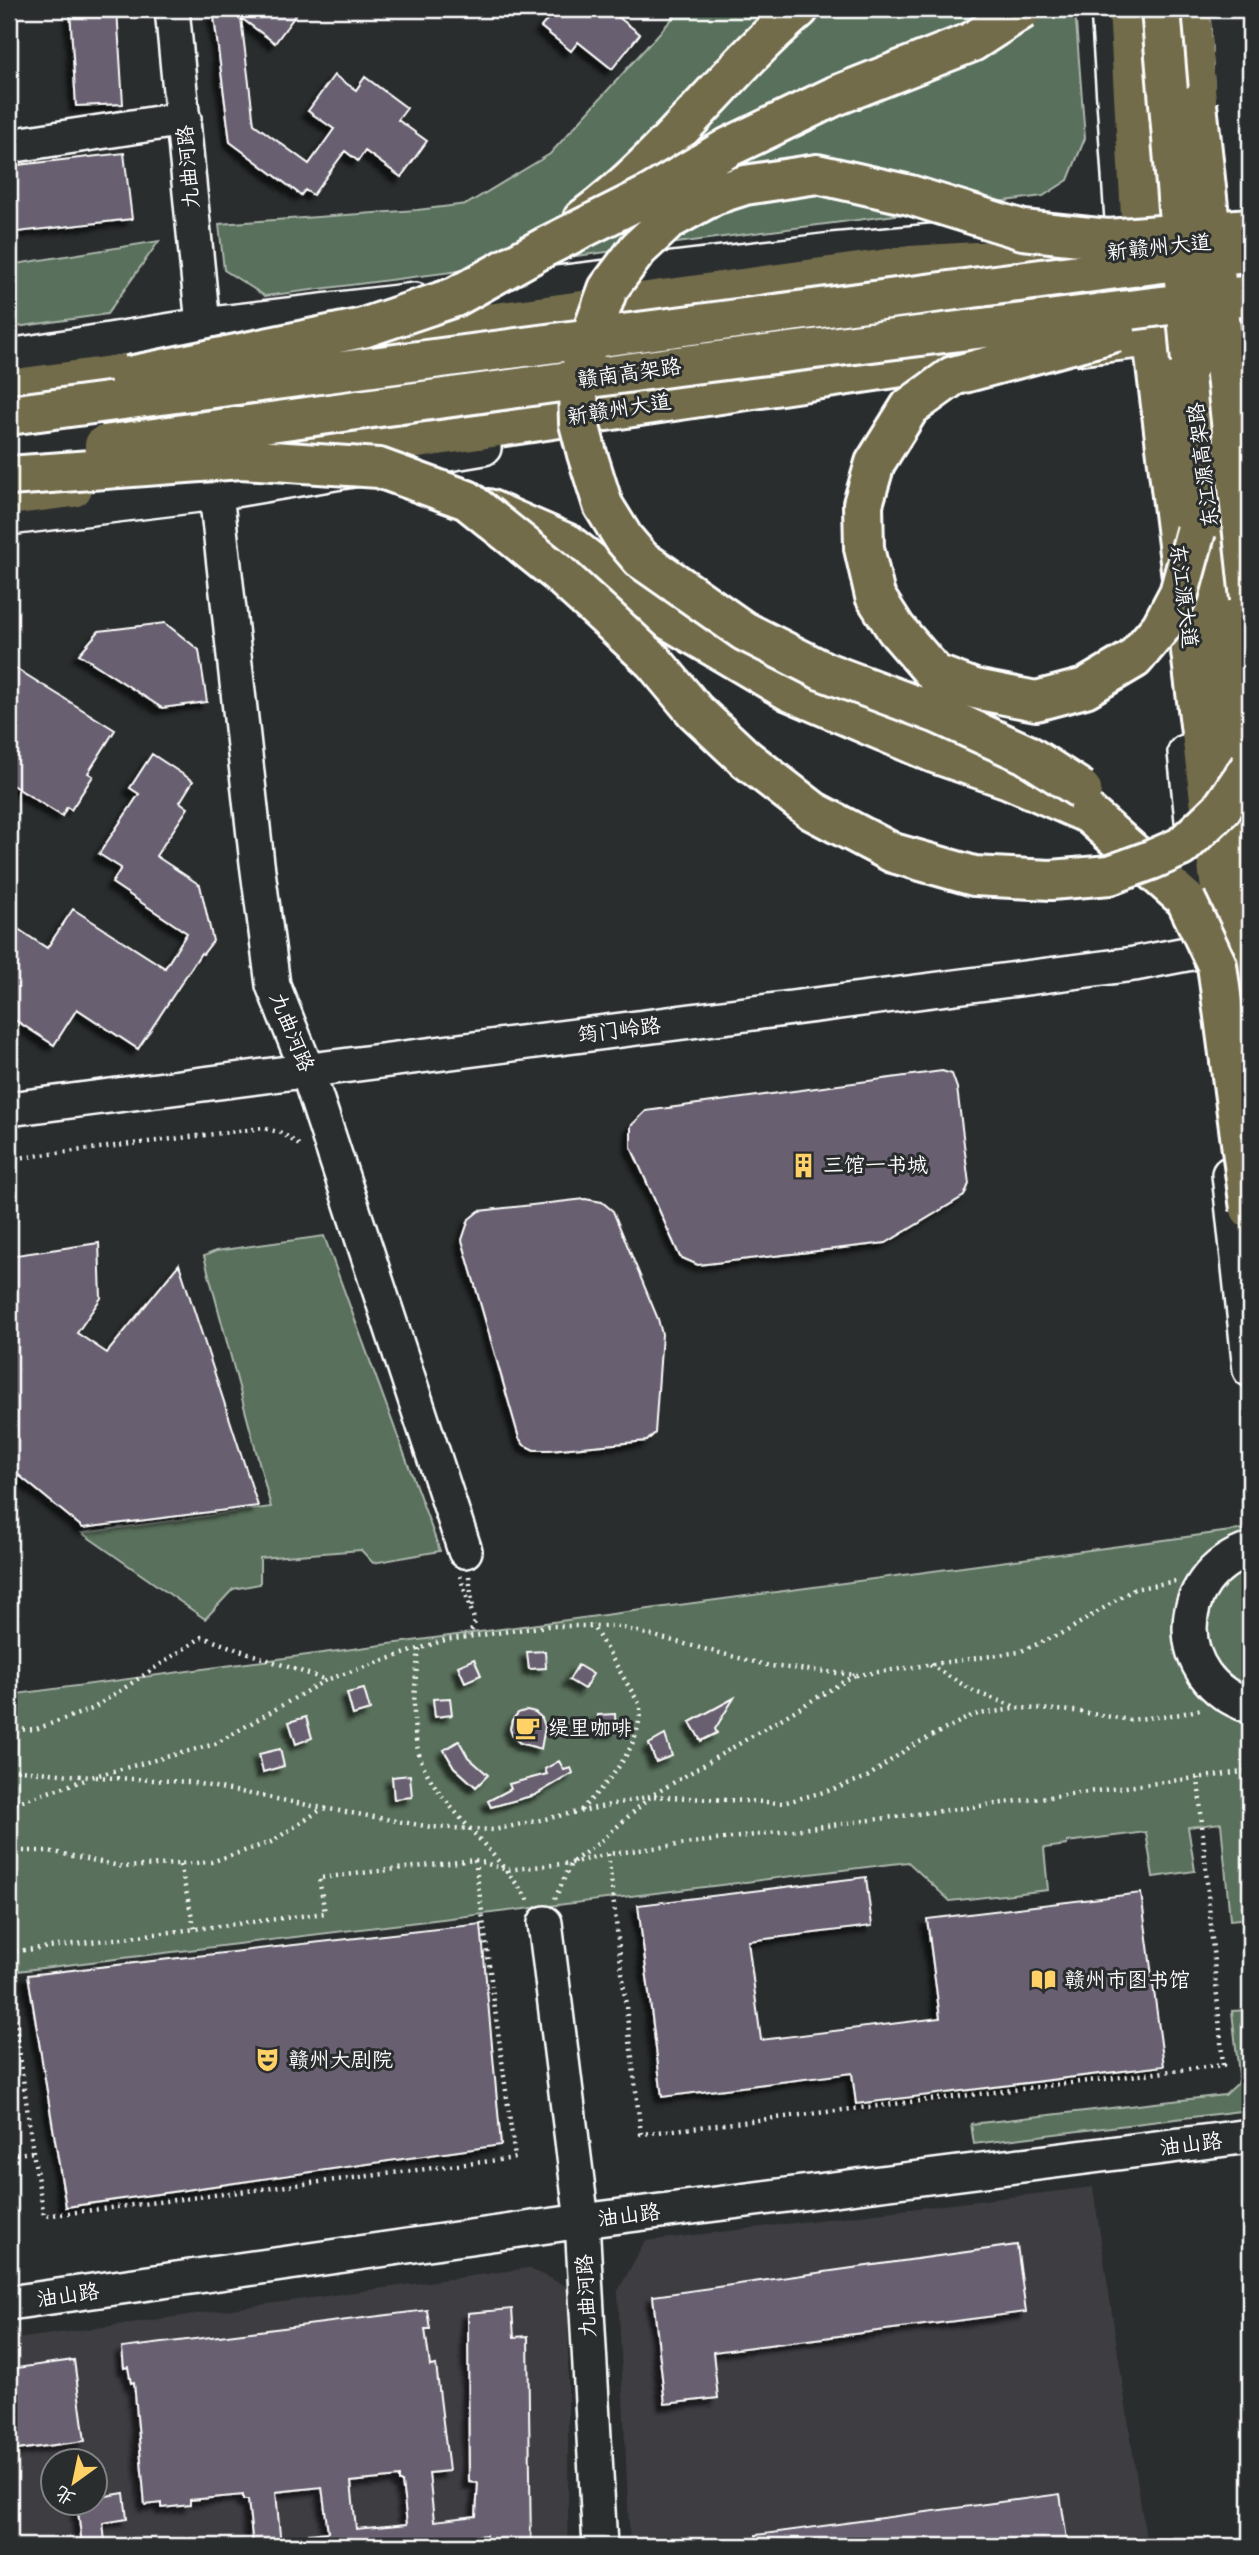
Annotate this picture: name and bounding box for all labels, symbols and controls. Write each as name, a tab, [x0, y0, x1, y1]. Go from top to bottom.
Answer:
street label: 九曲河路	[170, 124, 207, 210]
street label: 新赣州大道	[1105, 228, 1213, 267]
street label: 赣南高架路	[575, 352, 683, 395]
street label: 新赣州大道	[565, 387, 673, 432]
street label: 东江源高架路	[1181, 401, 1226, 529]
street label: 东江源大道	[1163, 542, 1204, 650]
street label: 九曲河路	[262, 988, 321, 1077]
street label: 筠门岭路	[576, 1011, 663, 1050]
building icon: 三馆一书城	[789, 1151, 817, 1179]
place label: 三馆一书城	[823, 1151, 928, 1180]
cafe icon: 缇里咖啡	[514, 1714, 542, 1742]
place label: 缇里咖啡	[548, 1714, 632, 1743]
library icon: 赣州市图书馆	[1030, 1966, 1058, 1994]
place label: 赣州市图书馆	[1064, 1966, 1190, 1995]
theatre icon: 赣州大剧院	[254, 2046, 282, 2074]
place label: 赣州大剧院	[288, 2046, 393, 2075]
street label: 油山路	[1158, 2126, 1224, 2163]
street label: 油山路	[596, 2197, 662, 2234]
street label: 九曲河路	[570, 2253, 603, 2339]
street label: 油山路	[35, 2277, 101, 2314]
north arrow	[38, 2446, 108, 2516]
text: 北	[50, 2478, 81, 2511]

